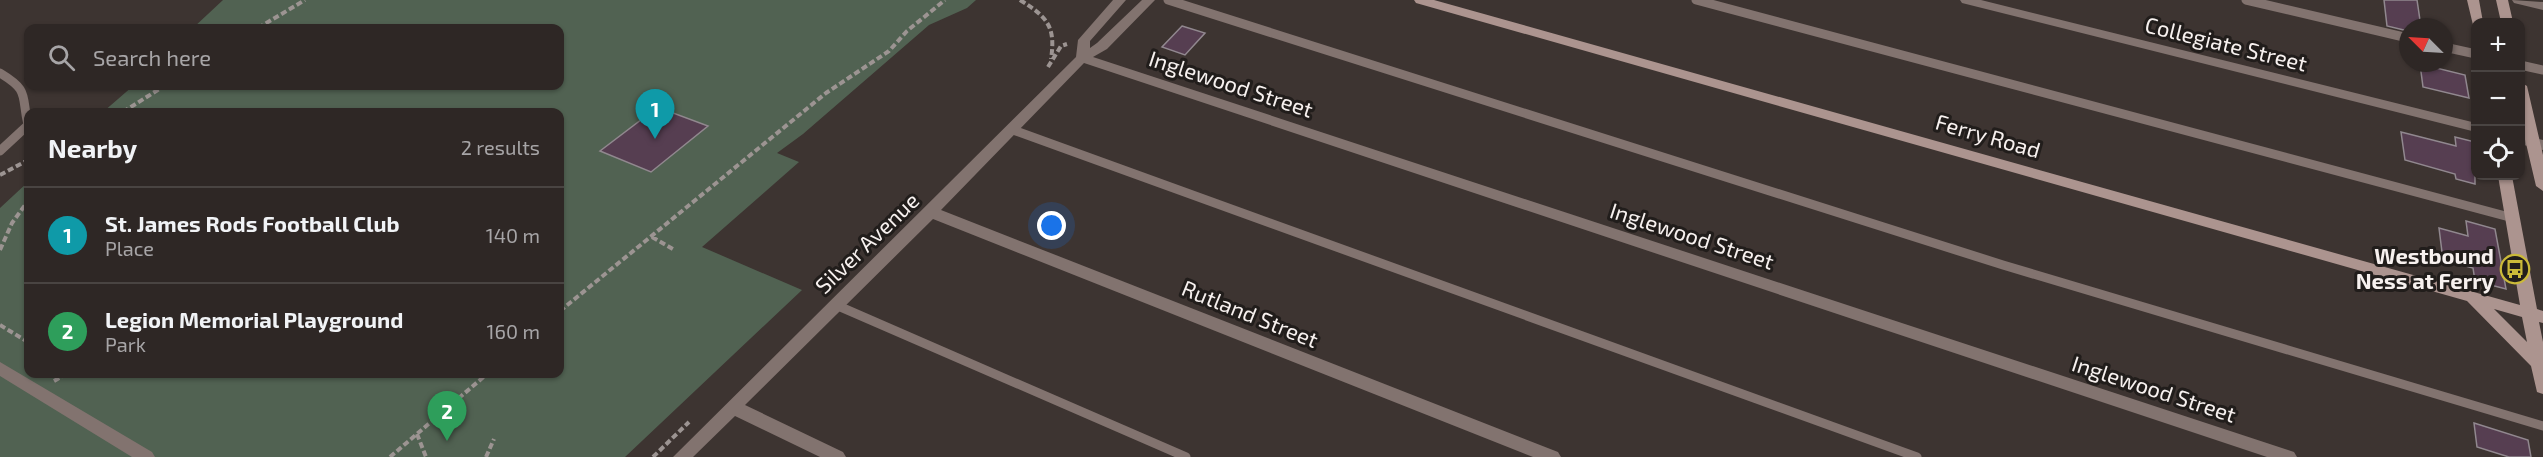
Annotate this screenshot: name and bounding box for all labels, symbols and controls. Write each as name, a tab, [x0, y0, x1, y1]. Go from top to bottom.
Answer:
street label: Collegiate Street	[2143, 10, 2310, 76]
north arrow	[2399, 18, 2453, 72]
map controls	[2471, 18, 2525, 180]
button: +	[2471, 18, 2525, 72]
search box	[24, 24, 564, 90]
icon: search	[45, 41, 78, 74]
text: Search here	[93, 44, 211, 70]
street label: Inglewood Street	[1146, 44, 1317, 122]
button: −	[2471, 72, 2525, 126]
pin: 1	[636, 90, 674, 139]
street label: Ferry Road	[1933, 108, 2044, 162]
button: locate	[2471, 126, 2525, 180]
text: Nearby	[48, 132, 137, 163]
text: 2 results	[461, 135, 540, 159]
street label: Silver Avenue	[809, 187, 923, 298]
street label: Inglewood Street	[1607, 196, 1778, 274]
text: St. James Rods Football Club	[105, 210, 400, 236]
your location	[1037, 211, 1066, 240]
text: 1	[63, 223, 72, 247]
text: 140 m	[486, 223, 540, 247]
text: Place	[105, 236, 154, 260]
place label: Westbound Ness at Ferry	[2356, 242, 2495, 294]
bus stop icon: Westbound Ness at Ferry	[2499, 253, 2531, 285]
street label: Rutland Street	[1178, 274, 1322, 352]
text: Legion Memorial Playground	[105, 306, 403, 332]
text: 2	[62, 319, 73, 343]
text: 160 m	[487, 319, 540, 343]
text: Park	[105, 332, 146, 356]
street label: Inglewood Street	[2069, 349, 2240, 427]
pin: 2	[428, 392, 466, 441]

